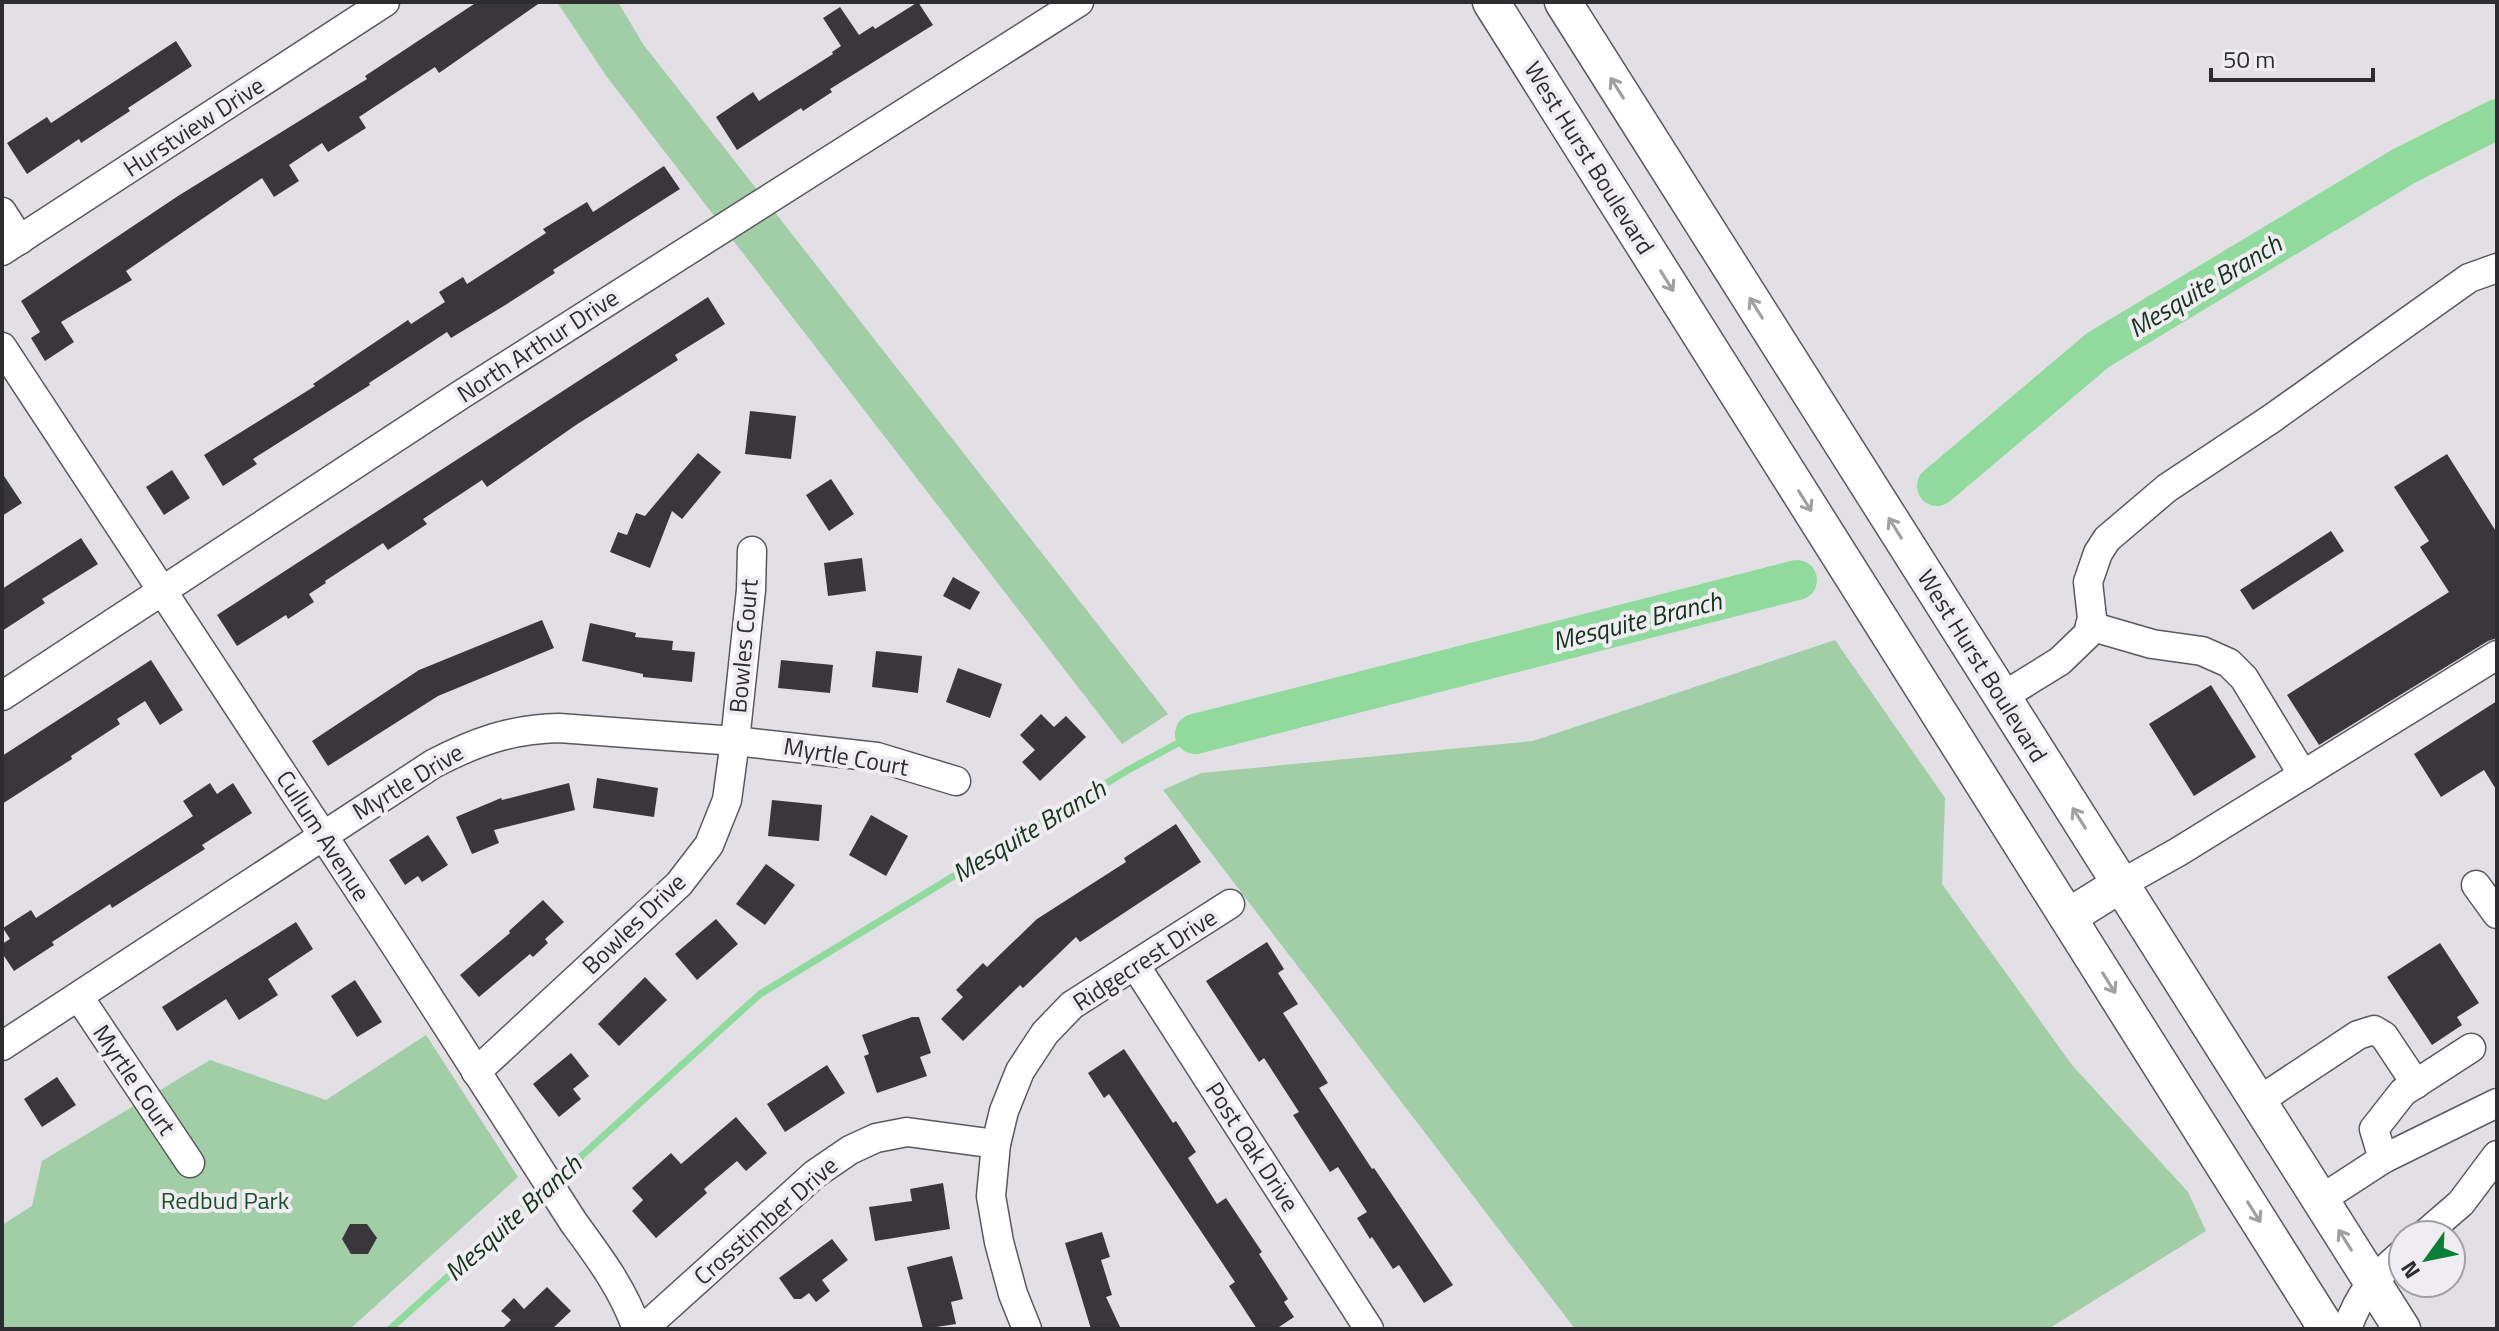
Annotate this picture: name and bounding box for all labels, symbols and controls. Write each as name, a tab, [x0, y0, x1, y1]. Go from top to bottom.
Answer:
scale bar	[2211, 32, 2373, 82]
text: 50 m	[2223, 41, 2275, 77]
street label: West Hurst Boulevard	[1516, 54, 1664, 261]
street label: Hurstview Drive	[116, 67, 271, 185]
one-way arrow	[1609, 77, 1625, 100]
water label: Mesquite Branch	[2121, 224, 2290, 347]
one-way arrow	[1659, 269, 1675, 292]
street label: North Arthur Drive	[449, 279, 625, 411]
one-way arrow	[1748, 297, 1764, 320]
one-way arrow	[1798, 489, 1814, 512]
one-way arrow	[1887, 517, 1904, 539]
street label: West Hurst Boulevard	[1909, 562, 2057, 769]
street label: Bowles Court	[719, 577, 767, 715]
water label: Mesquite Branch	[1548, 580, 1726, 660]
street label: Myrtle Court	[781, 727, 912, 785]
street label: Myrtle Drive	[345, 734, 470, 828]
street label: Cullum Avenue	[268, 763, 380, 908]
water label: Mesquite Branch	[945, 769, 1114, 892]
one-way arrow	[2071, 807, 2087, 830]
street label: Bowles Drive	[573, 864, 693, 982]
street label: Ridgecrest Drive	[1065, 899, 1224, 1019]
one-way arrow	[2102, 971, 2118, 994]
street label: Myrtle Court	[85, 1017, 185, 1142]
street label: Post Oak Drive	[1197, 1074, 1308, 1219]
water label: Mesquite Branch	[435, 1145, 591, 1290]
street label: Crosstimber Drive	[685, 1147, 845, 1293]
park label: Redbud Park	[161, 1182, 290, 1218]
one-way arrow	[2246, 1200, 2262, 1223]
north arrow	[2387, 1219, 2467, 1299]
one-way arrow	[2336, 1229, 2353, 1251]
text: N	[2392, 1254, 2429, 1286]

